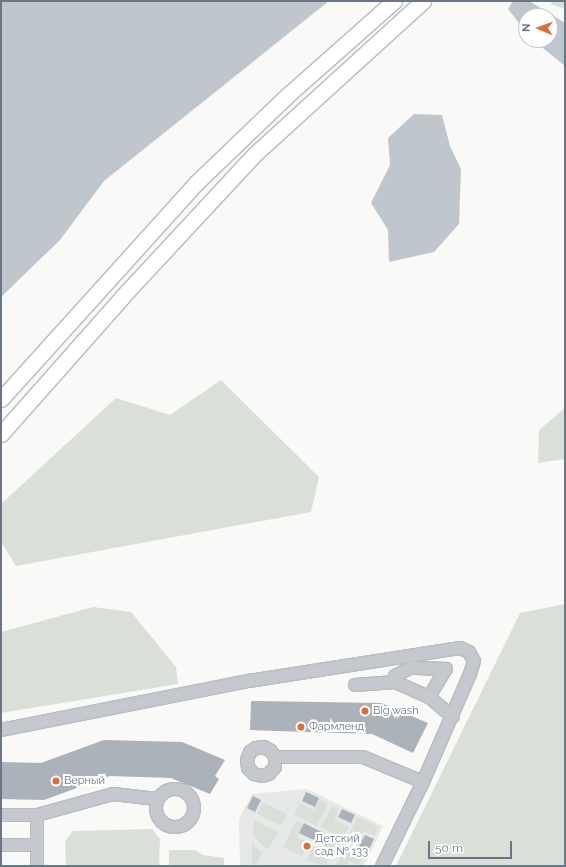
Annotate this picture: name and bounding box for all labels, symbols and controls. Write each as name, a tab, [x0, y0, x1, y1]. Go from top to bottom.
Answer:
north arrow	[518, 8, 558, 48]
text: N	[520, 23, 533, 32]
place label: Big wash	[373, 704, 419, 718]
marker: Big wash	[360, 706, 370, 716]
place label: Фармленд	[309, 720, 364, 734]
marker: Фармленд	[296, 722, 306, 732]
place label: Верный	[64, 774, 105, 788]
marker: Верный	[51, 776, 61, 786]
place label: Детский сад № 133	[315, 833, 368, 859]
scale bar	[430, 833, 514, 859]
marker: Детский сад № 133	[302, 841, 312, 851]
text: 50 m	[435, 841, 463, 855]

